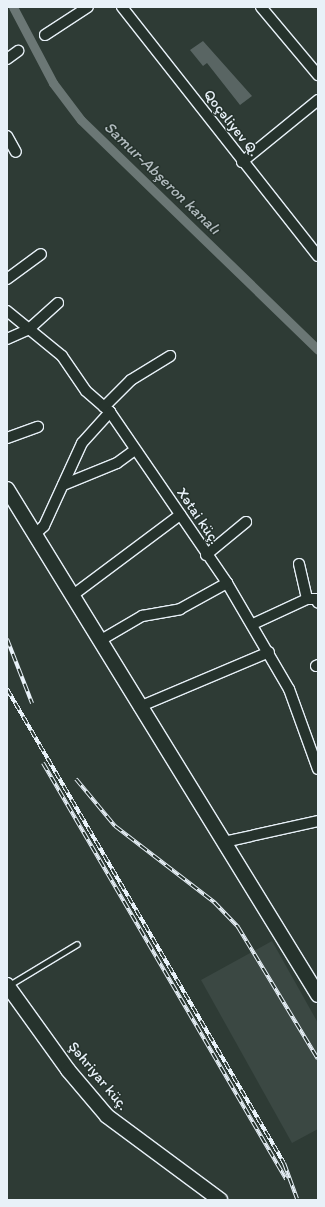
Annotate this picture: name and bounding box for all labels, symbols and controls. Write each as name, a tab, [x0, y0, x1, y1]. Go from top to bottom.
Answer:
street label: Qoçəliyev Q.	[199, 86, 263, 160]
water label: Samur-Abşeron kanalı	[100, 118, 224, 238]
street label: Xətai küç.	[173, 484, 223, 548]
street label: Şəhriyar küç.	[64, 1038, 132, 1114]

